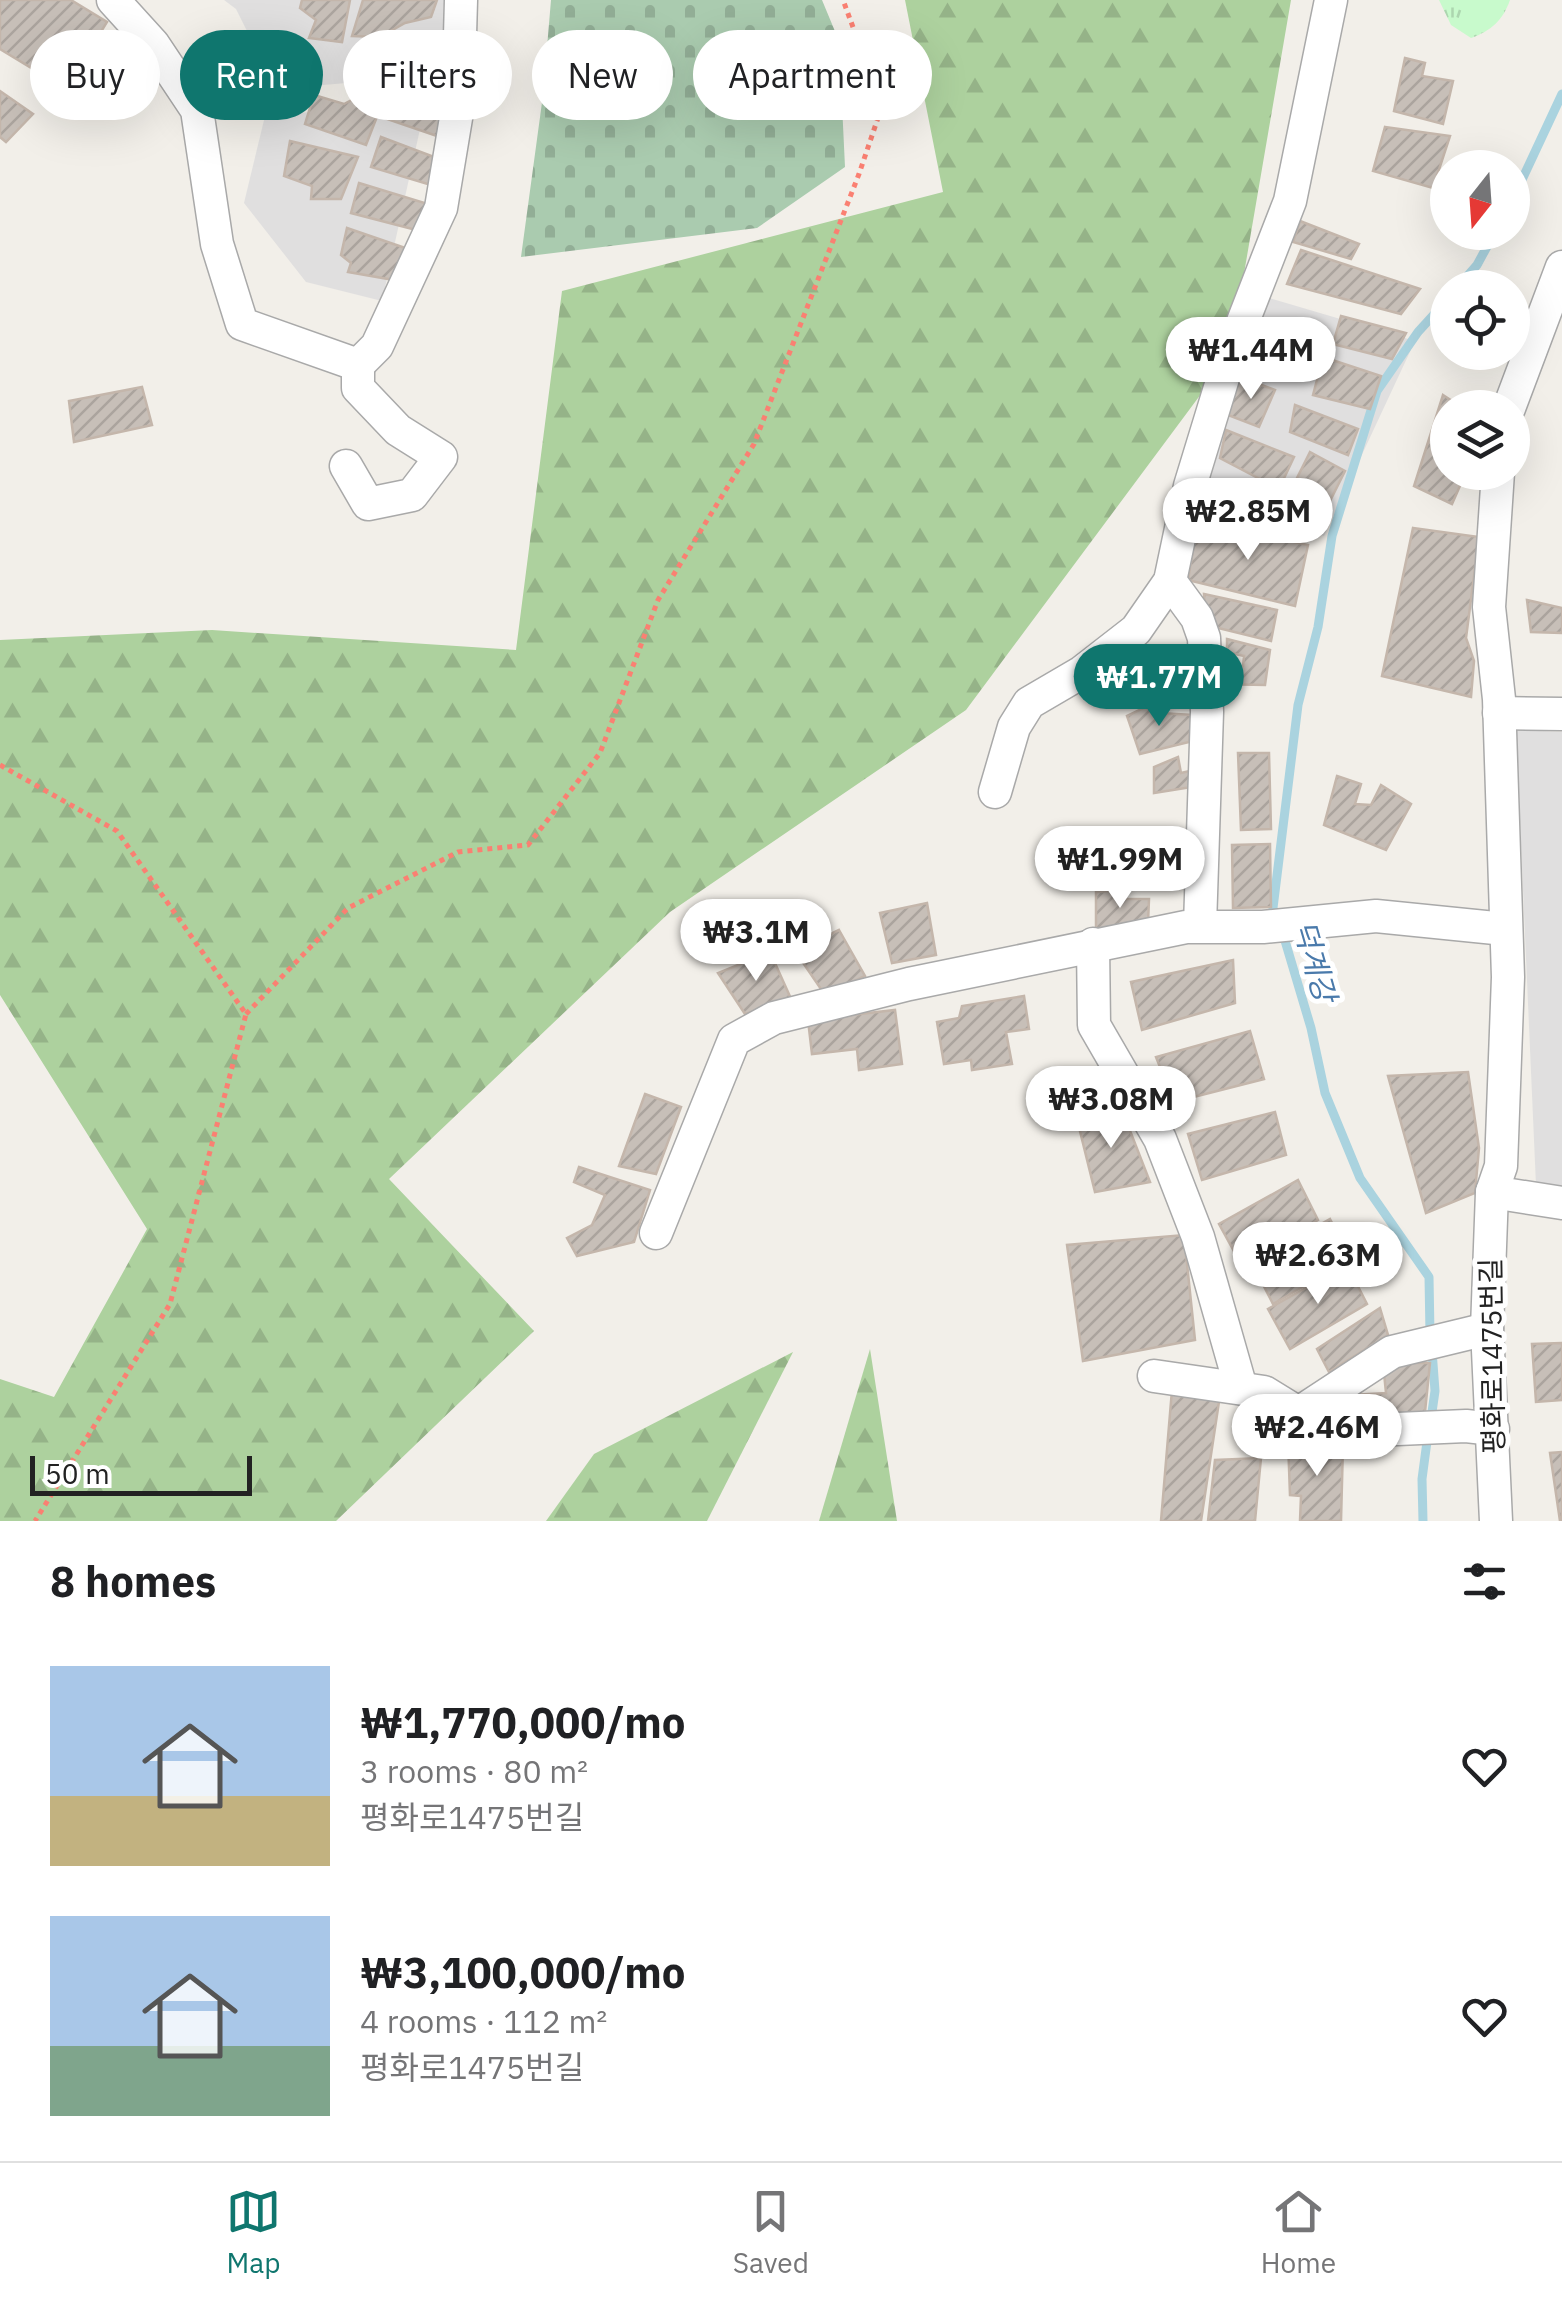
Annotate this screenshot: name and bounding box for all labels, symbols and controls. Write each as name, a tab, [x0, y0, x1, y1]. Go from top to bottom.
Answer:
chip: Buy	[30, 30, 160, 120]
chip: Rent	[180, 30, 323, 120]
chip: Filters	[343, 30, 512, 120]
chip: New	[532, 30, 673, 120]
chip: Apartment	[693, 30, 932, 120]
north arrow	[1430, 150, 1530, 250]
map controls	[1430, 150, 1530, 490]
button: locate	[1430, 270, 1530, 370]
pin: ₩1.44M	[1170, 317, 1332, 402]
text: ₩1.44M	[1188, 328, 1314, 370]
button: layers	[1430, 390, 1530, 490]
pin: ₩2.85M	[1167, 478, 1329, 563]
text: ₩2.85M	[1185, 489, 1311, 531]
pin: ₩1.77M	[1078, 644, 1240, 729]
text: ₩1.77M	[1096, 655, 1222, 697]
pin: ₩1.99M	[1039, 826, 1201, 911]
text: ₩1.99M	[1057, 837, 1183, 879]
pin: ₩3.1M	[686, 899, 826, 984]
text: ₩3.1M	[702, 910, 810, 952]
water label: 덕계강	[1285, 915, 1347, 1009]
pin: ₩3.08M	[1030, 1066, 1192, 1151]
text: ₩3.08M	[1048, 1077, 1174, 1119]
pin: ₩2.63M	[1237, 1222, 1399, 1307]
text: ₩2.63M	[1255, 1233, 1381, 1275]
street label: 평화로1475번길	[1471, 1258, 1512, 1454]
pin: ₩2.46M	[1236, 1394, 1398, 1479]
text: ₩2.46M	[1254, 1405, 1380, 1447]
scale bar	[30, 1451, 252, 1496]
text: 50 m	[45, 1455, 110, 1492]
text: 8 homes	[50, 1554, 216, 1609]
icon: filters	[1457, 1554, 1512, 1609]
text: ₩1,770,000/mo	[360, 1695, 686, 1750]
icon: home	[130, 1706, 250, 1826]
icon: heart	[1457, 1739, 1512, 1794]
text: 3 rooms · 80 m²	[360, 1750, 588, 1792]
text: 평화로1475번길	[360, 1796, 584, 1838]
text: ₩3,100,000/mo	[360, 1945, 686, 2000]
icon: home	[130, 1956, 250, 2076]
icon: heart	[1457, 1989, 1512, 2044]
text: 4 rooms · 112 m²	[360, 2000, 607, 2042]
text: 평화로1475번길	[360, 2046, 584, 2088]
tab: Map	[226, 2184, 281, 2281]
tab: Saved	[733, 2184, 809, 2281]
tab: Home	[1261, 2184, 1336, 2281]

